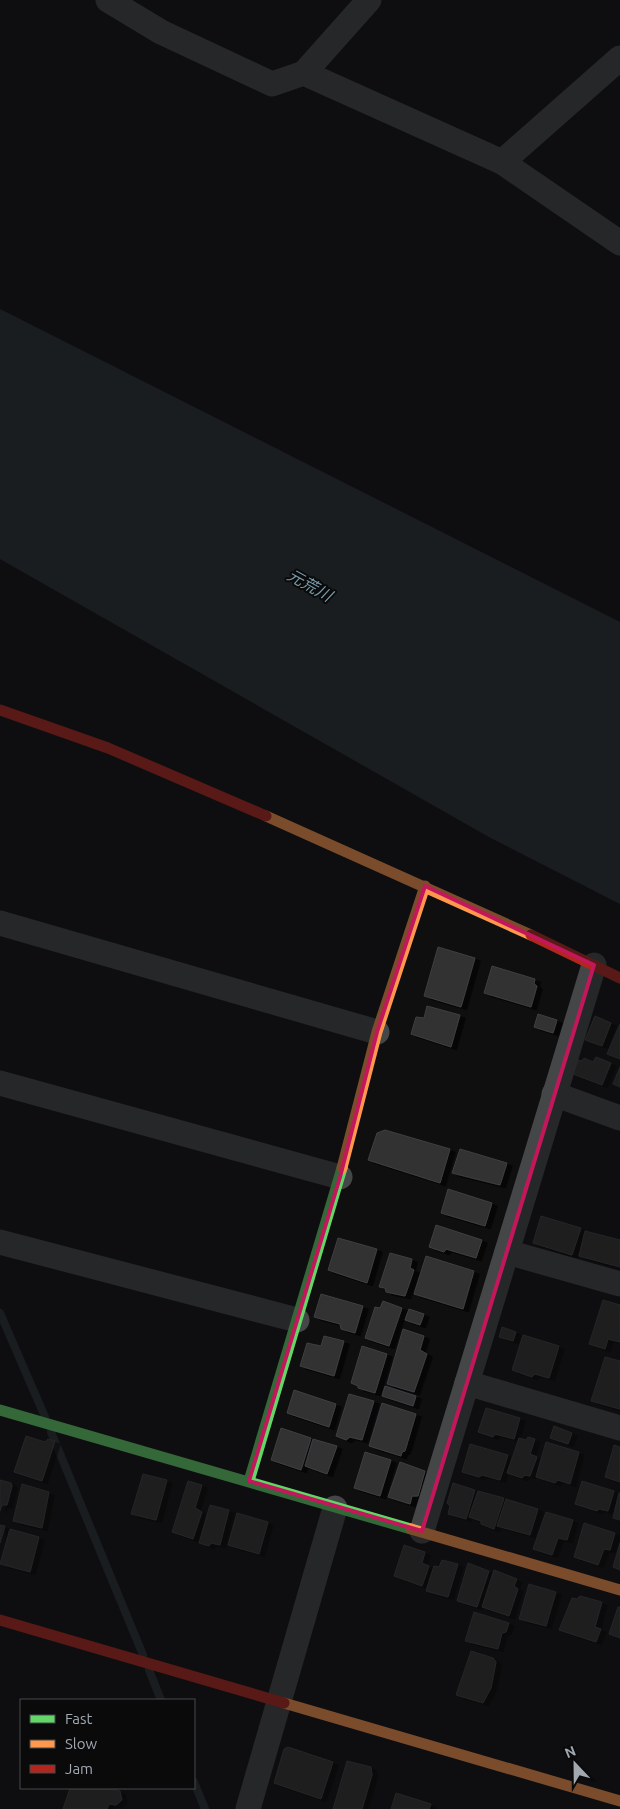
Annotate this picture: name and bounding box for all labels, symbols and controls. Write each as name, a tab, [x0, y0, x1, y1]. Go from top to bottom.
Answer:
water label: 元荒川	[285, 565, 337, 605]
legend	[20, 1699, 195, 1789]
text: Fast	[65, 1710, 93, 1727]
text: Slow	[65, 1735, 98, 1752]
north arrow	[550, 1739, 600, 1789]
text: N	[562, 1743, 578, 1761]
text: Jam	[65, 1760, 93, 1777]

